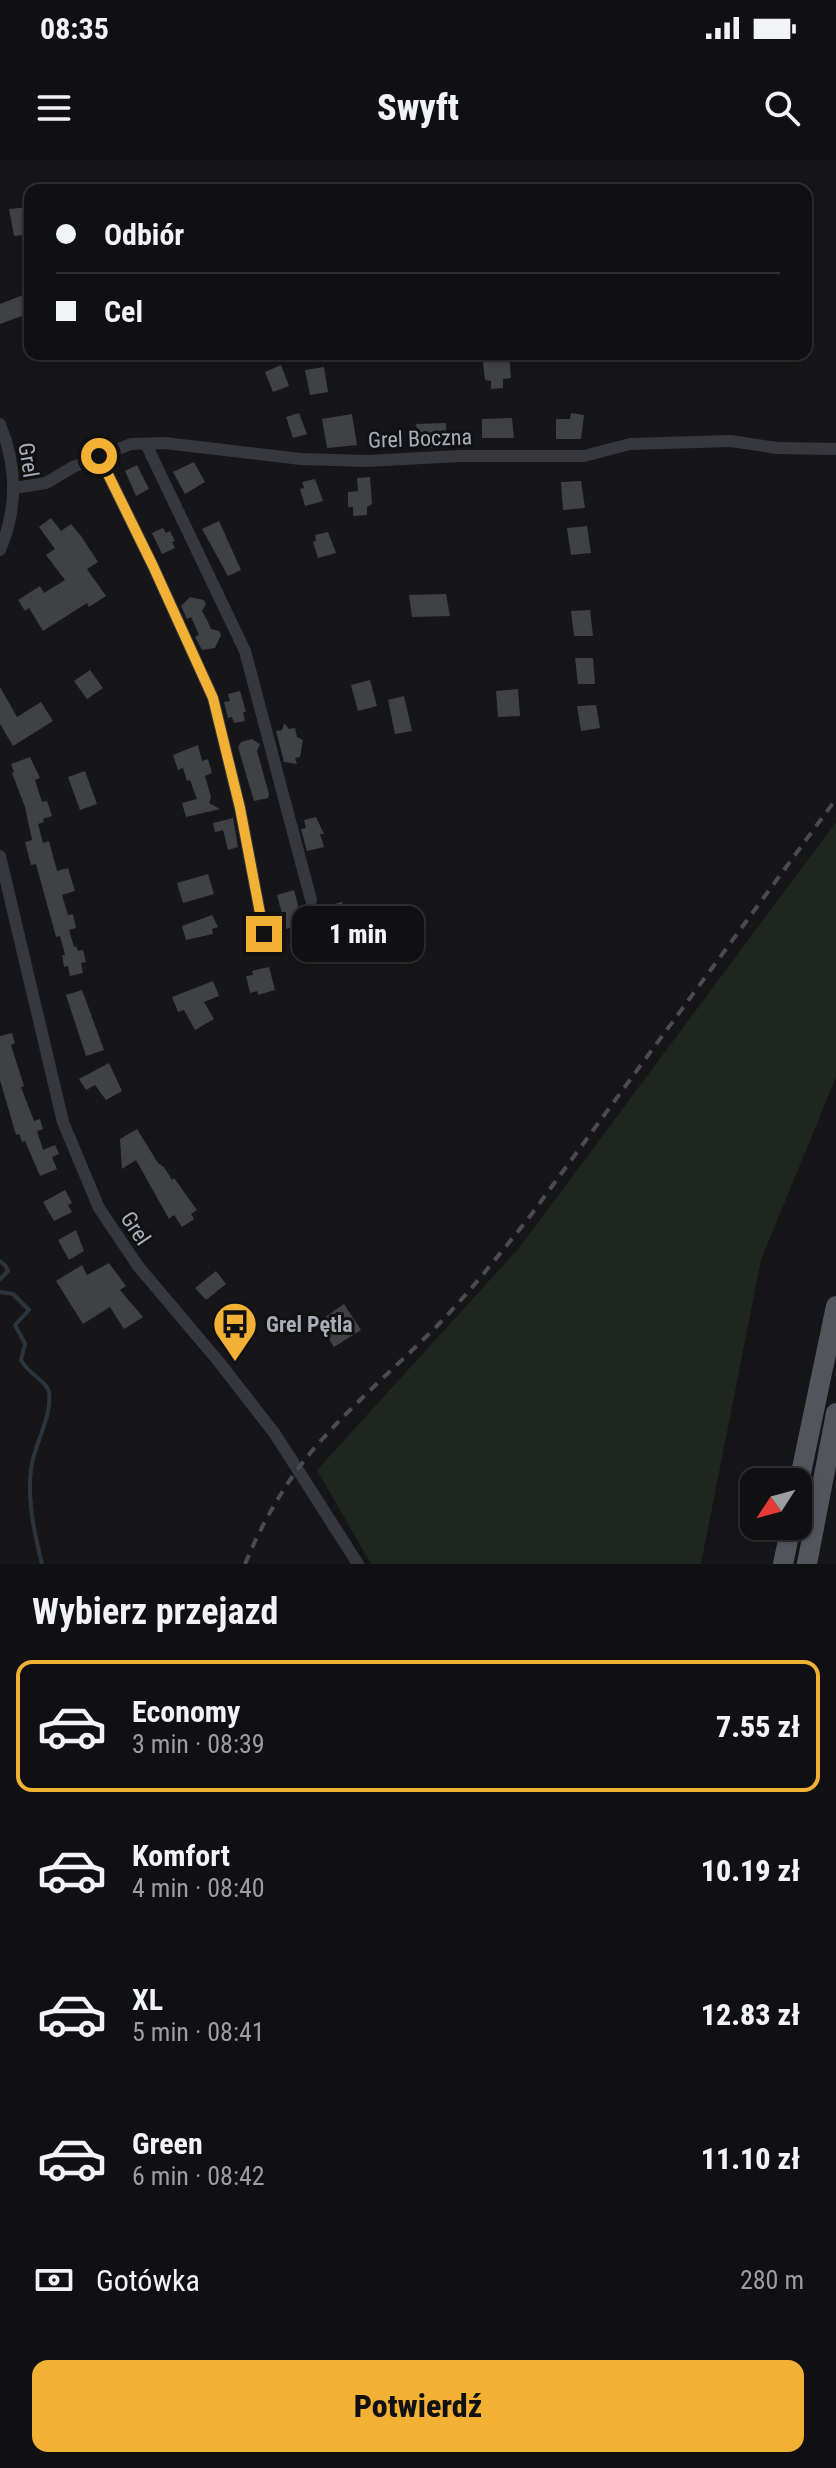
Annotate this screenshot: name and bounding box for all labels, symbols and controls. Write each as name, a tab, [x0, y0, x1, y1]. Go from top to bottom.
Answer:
text: 08:35	[40, 11, 109, 46]
icon: menu	[32, 86, 76, 130]
icon: search	[760, 86, 804, 130]
text: Swyft	[377, 87, 459, 129]
text: Odbiór	[104, 217, 184, 252]
text: Cel	[104, 294, 143, 329]
street label: Grel Boczna	[368, 424, 472, 453]
route start	[81, 438, 117, 474]
street label: Grel	[13, 441, 44, 479]
callout: 1 min	[292, 906, 424, 962]
route end	[246, 916, 282, 952]
text: 1 min	[329, 919, 387, 949]
street label: Grel	[115, 1207, 156, 1250]
bus stop icon: Grel Pętla	[211, 1300, 259, 1363]
place label: Grel Pętla	[266, 1312, 353, 1337]
north arrow	[740, 1468, 812, 1540]
map controls	[740, 1468, 812, 1540]
text: Wybierz przejazd	[32, 1591, 278, 1633]
icon: car	[36, 1690, 108, 1762]
text: Economy	[132, 1694, 240, 1729]
text: 7.55 zł	[716, 1709, 800, 1744]
text: 3 min · 08:39	[132, 1729, 265, 1759]
icon: car	[36, 1834, 108, 1906]
text: Komfort	[132, 1838, 230, 1873]
text: 10.19 zł	[701, 1853, 800, 1888]
text: 4 min · 08:40	[132, 1873, 265, 1903]
icon: car	[36, 1978, 108, 2050]
text: XL	[132, 1982, 163, 2017]
text: 12.83 zł	[701, 1997, 800, 2032]
text: 5 min · 08:41	[132, 2017, 265, 2047]
icon: car	[36, 2122, 108, 2194]
text: Green	[132, 2126, 203, 2161]
text: 11.10 zł	[701, 2141, 800, 2176]
text: 6 min · 08:42	[132, 2161, 265, 2191]
icon: cash	[32, 2258, 76, 2302]
text: Gotówka	[96, 2263, 200, 2298]
text: 280 m	[740, 2265, 804, 2295]
button: Potwierdź	[32, 2360, 804, 2452]

